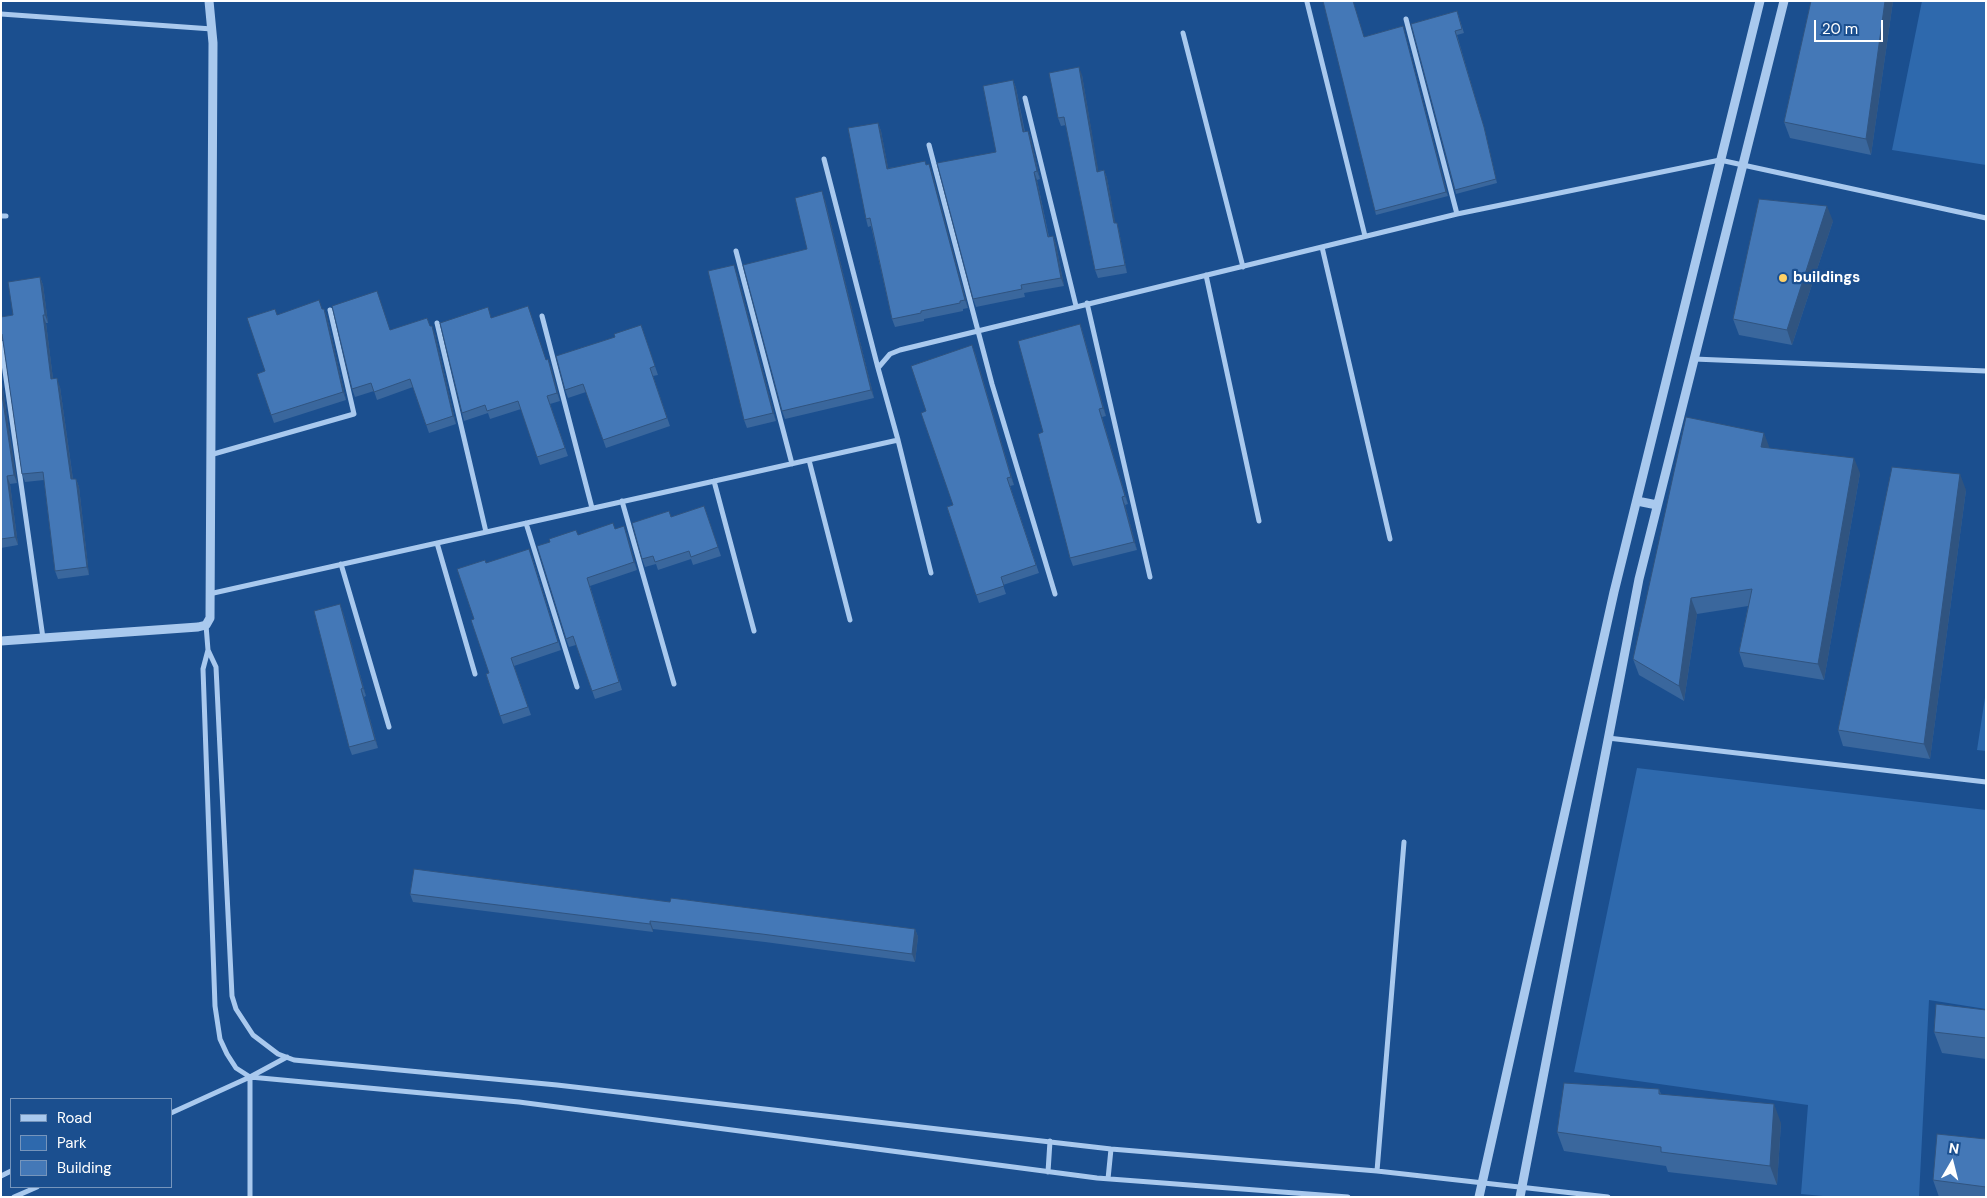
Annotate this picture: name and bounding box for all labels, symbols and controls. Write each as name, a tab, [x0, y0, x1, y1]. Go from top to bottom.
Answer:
scale bar	[1817, 10, 1886, 42]
text: 20 m	[1822, 19, 1858, 39]
place label: buildings	[1793, 269, 1860, 287]
marker: buildings	[1777, 272, 1789, 284]
legend	[10, 1098, 172, 1188]
text: Road	[57, 1108, 92, 1128]
text: Park	[57, 1133, 87, 1153]
north arrow	[1927, 1138, 1977, 1188]
text: N	[1948, 1139, 1960, 1158]
text: Building	[57, 1158, 112, 1178]

